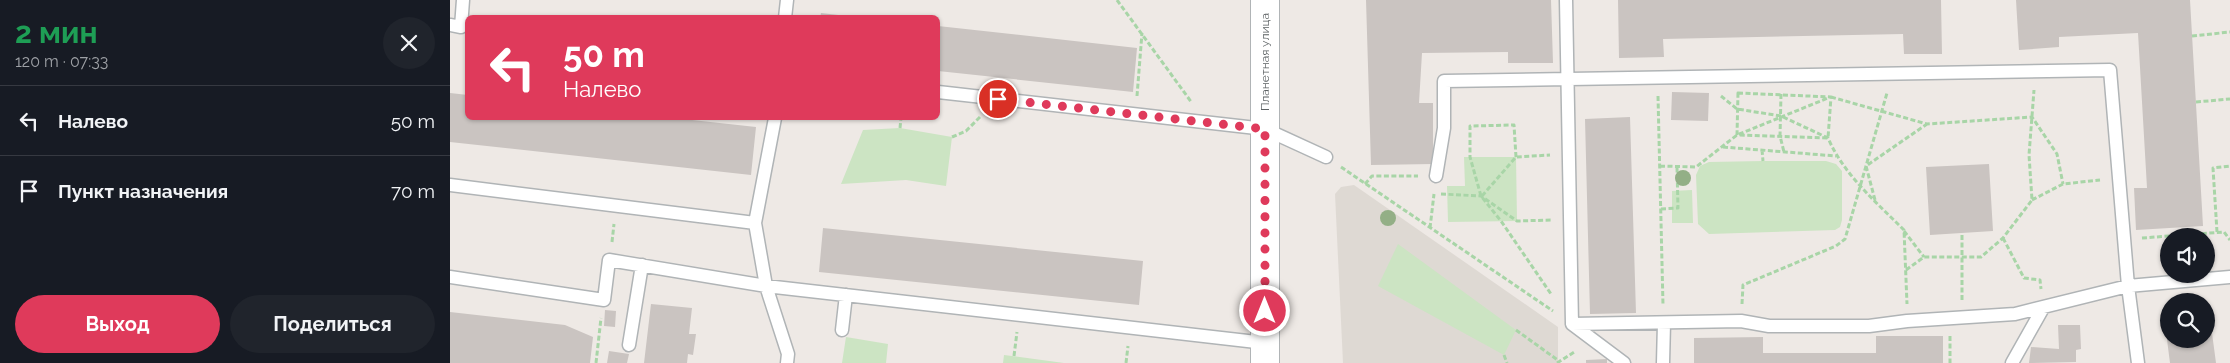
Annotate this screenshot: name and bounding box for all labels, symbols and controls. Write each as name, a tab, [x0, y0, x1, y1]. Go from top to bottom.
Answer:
street label: Планетная улица	[1258, 13, 1272, 111]
text: 2 мин	[15, 15, 98, 50]
button: close	[383, 17, 435, 69]
text: 50 m	[563, 34, 645, 75]
icon: left	[480, 35, 545, 100]
text: 120 m · 07:33	[15, 52, 108, 71]
text: Налево	[563, 76, 641, 102]
pin	[977, 78, 1019, 120]
icon: arrive	[984, 85, 1012, 113]
icon: left	[15, 107, 43, 135]
text: Налево	[58, 110, 128, 132]
text: 50 m	[391, 110, 435, 132]
icon: arrive	[15, 177, 43, 205]
text: Пункт назначения	[58, 180, 228, 202]
text: 70 m	[391, 180, 435, 202]
map controls	[2160, 228, 2215, 348]
button: sound	[2160, 228, 2215, 283]
position arrow	[1238, 284, 1290, 336]
button: search	[2160, 293, 2215, 348]
button: Выход	[15, 295, 220, 353]
button: Поделиться	[230, 295, 435, 353]

